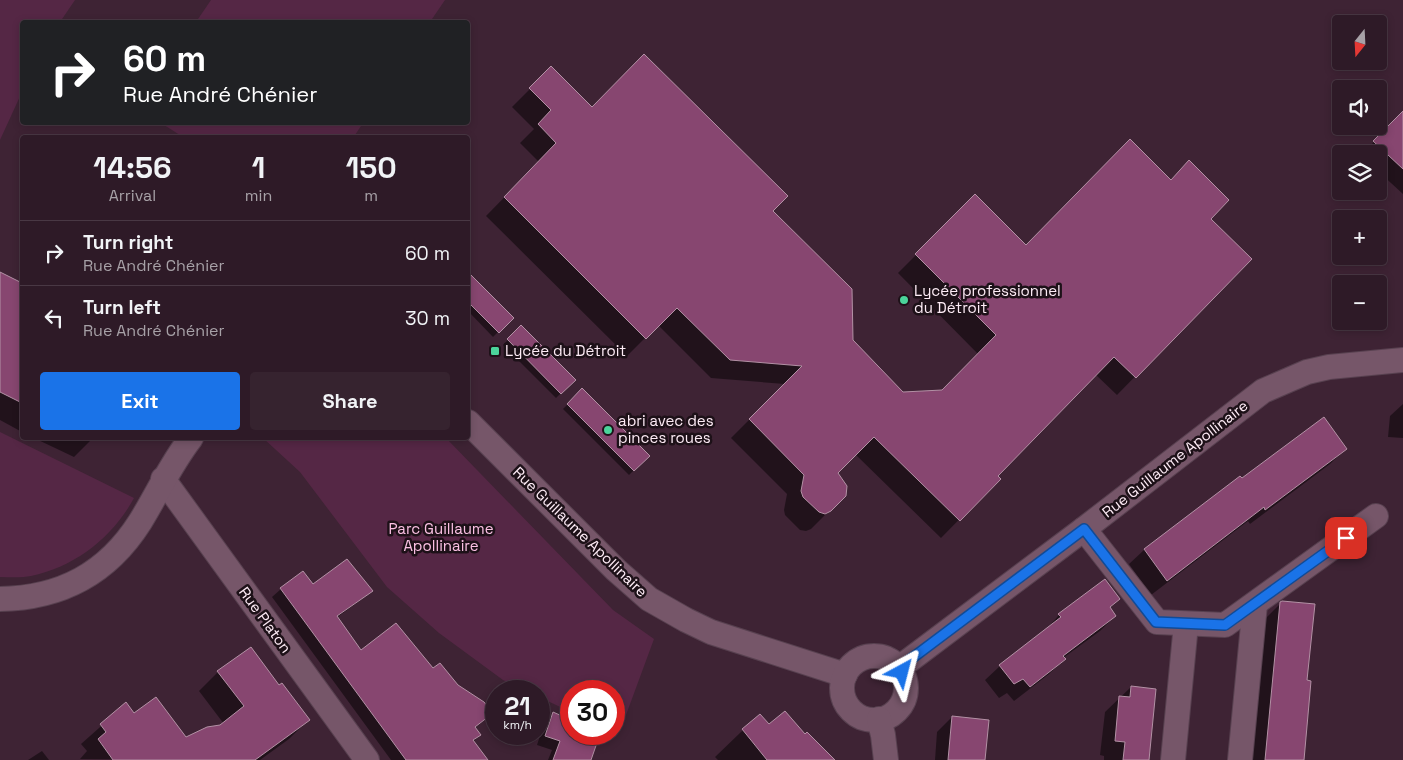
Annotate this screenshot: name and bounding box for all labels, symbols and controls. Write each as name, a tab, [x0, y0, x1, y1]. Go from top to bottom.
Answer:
north arrow	[1332, 15, 1388, 70]
map controls	[1332, 15, 1387, 330]
text: 60 m	[123, 37, 206, 81]
icon: right	[40, 40, 105, 105]
text: Rue André Chénier	[123, 80, 318, 108]
button: sound	[1332, 80, 1387, 135]
button: layers	[1332, 145, 1387, 200]
text: 14:56	[93, 148, 171, 187]
text: 1	[252, 148, 265, 187]
text: 150	[346, 148, 397, 187]
text: Arrival	[109, 185, 156, 206]
text: min	[245, 185, 272, 206]
text: m	[364, 185, 378, 206]
button: +	[1332, 210, 1387, 265]
text: Turn right	[83, 230, 173, 255]
icon: right	[40, 239, 68, 267]
text: 60 m	[405, 241, 450, 266]
text: Rue André Chénier	[83, 255, 225, 276]
button: −	[1332, 275, 1387, 330]
place label: Lycée professionnel du Détroit	[914, 281, 1061, 317]
marker: Lycée professionnel du Détroit	[898, 294, 910, 306]
text: Turn left	[83, 295, 161, 320]
icon: left	[40, 304, 68, 332]
text: 30 m	[405, 306, 450, 331]
text: Rue André Chénier	[83, 320, 225, 341]
place label: Lycée du Détroit	[505, 341, 626, 360]
marker: Lycée du Détroit	[489, 345, 501, 357]
button: Exit	[40, 372, 240, 430]
button: Share	[250, 372, 450, 430]
street label: Rue Guillaume Apollinaire	[1098, 396, 1251, 521]
place label: abri avec des pinces roues	[618, 411, 714, 447]
marker: abri avec des pinces roues	[602, 424, 614, 436]
street label: Rue Guillaume Apollinaire	[509, 462, 652, 601]
pin	[1325, 517, 1367, 559]
park label: Parc Guillaume Apollinaire	[388, 519, 494, 555]
icon: arrive	[1332, 524, 1360, 552]
street label: Rue Platon	[235, 583, 296, 657]
position arrow	[875, 645, 927, 697]
speed limit sign: 30	[560, 680, 625, 745]
text: 21	[504, 690, 531, 722]
text: km/h	[503, 717, 532, 733]

